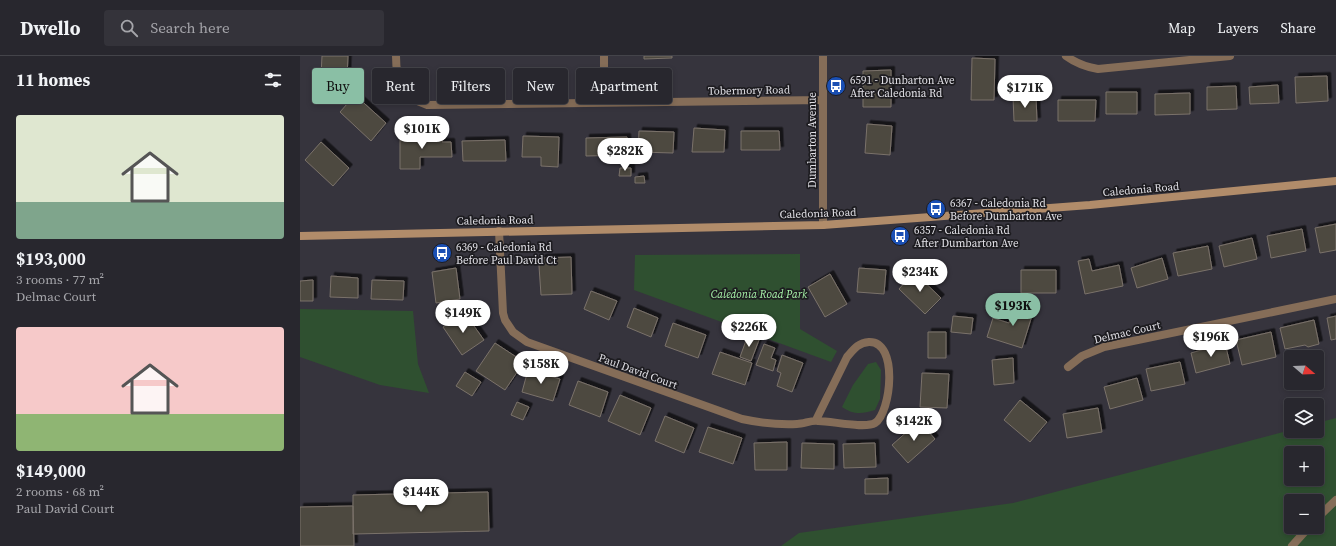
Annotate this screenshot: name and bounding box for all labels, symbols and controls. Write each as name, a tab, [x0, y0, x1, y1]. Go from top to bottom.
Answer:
search box	[104, 10, 384, 46]
text: Dwello	[20, 15, 80, 41]
icon: search	[118, 17, 140, 39]
text: Search here	[150, 17, 230, 38]
text: Map	[1168, 18, 1195, 38]
text: Layers	[1217, 18, 1259, 38]
text: Share	[1281, 18, 1316, 38]
text: 11 homes	[16, 68, 90, 92]
chip: Buy	[312, 68, 364, 104]
chip: Rent	[372, 68, 429, 104]
chip: Filters	[437, 68, 505, 104]
chip: New	[513, 68, 568, 104]
chip: Apartment	[576, 68, 672, 104]
icon: filters	[262, 69, 284, 91]
place label: 6591 - Dunbarton Ave After Caledonia Rd	[850, 73, 955, 101]
bus stop icon: 6591 - Dunbarton Ave After Caledonia Rd	[825, 75, 847, 97]
pin: $171K	[997, 75, 1053, 109]
text: $171K	[1006, 79, 1044, 96]
street label: Tobermory Road	[708, 82, 791, 99]
street label: Dumbarton Avenue	[805, 92, 820, 188]
pin: $101K	[394, 116, 450, 150]
text: $101K	[403, 120, 441, 137]
pin: $282K	[597, 138, 653, 172]
icon: home	[114, 141, 186, 213]
text: $282K	[606, 142, 644, 159]
street label: Caledonia Road	[1102, 179, 1181, 200]
place label: 6367 - Caledonia Rd Before Dumbarton Ave	[950, 196, 1063, 224]
bus stop icon: 6367 - Caledonia Rd Before Dumbarton Ave	[925, 198, 947, 220]
street label: Caledonia Road	[779, 205, 857, 222]
street label: Caledonia Road	[457, 212, 534, 229]
place label: 6357 - Caledonia Rd After Dumbarton Ave	[914, 223, 1019, 251]
bus stop icon: 6357 - Caledonia Rd After Dumbarton Ave	[889, 225, 911, 247]
place label: 6369 - Caledonia Rd Before Paul David Ct	[456, 240, 557, 268]
bus stop icon: 6369 - Caledonia Rd Before Paul David Ct	[431, 242, 453, 264]
text: $193,000	[16, 247, 86, 271]
pin: $234K	[892, 259, 948, 293]
text: $234K	[901, 263, 939, 280]
text: 3 rooms · 77 m²	[16, 271, 104, 288]
park label: Caledonia Road Park	[711, 287, 808, 302]
text: Delmac Court	[16, 288, 96, 305]
pin: $193K	[985, 293, 1041, 327]
text: $193K	[994, 297, 1032, 314]
pin: $149K	[435, 300, 491, 334]
text: $149K	[444, 304, 482, 321]
pin: $226K	[721, 314, 777, 348]
street label: Delmac Court	[1092, 317, 1162, 347]
text: $226K	[730, 318, 768, 335]
pin: $196K	[1183, 324, 1239, 358]
text: $196K	[1192, 328, 1230, 345]
street label: Paul David Court	[596, 350, 680, 393]
north arrow	[1284, 350, 1324, 390]
map controls	[1284, 350, 1324, 534]
pin: $158K	[513, 351, 569, 385]
icon: home	[114, 353, 186, 425]
text: $158K	[522, 355, 560, 372]
button: layers	[1284, 398, 1324, 438]
pin: $142K	[886, 408, 942, 442]
text: $142K	[895, 412, 933, 429]
button: +	[1284, 446, 1324, 486]
text: $149,000	[16, 459, 86, 483]
pin: $144K	[393, 479, 449, 513]
text: 2 rooms · 68 m²	[16, 483, 104, 500]
text: $144K	[402, 483, 440, 500]
button: −	[1284, 494, 1324, 534]
text: Paul David Court	[16, 500, 114, 517]

